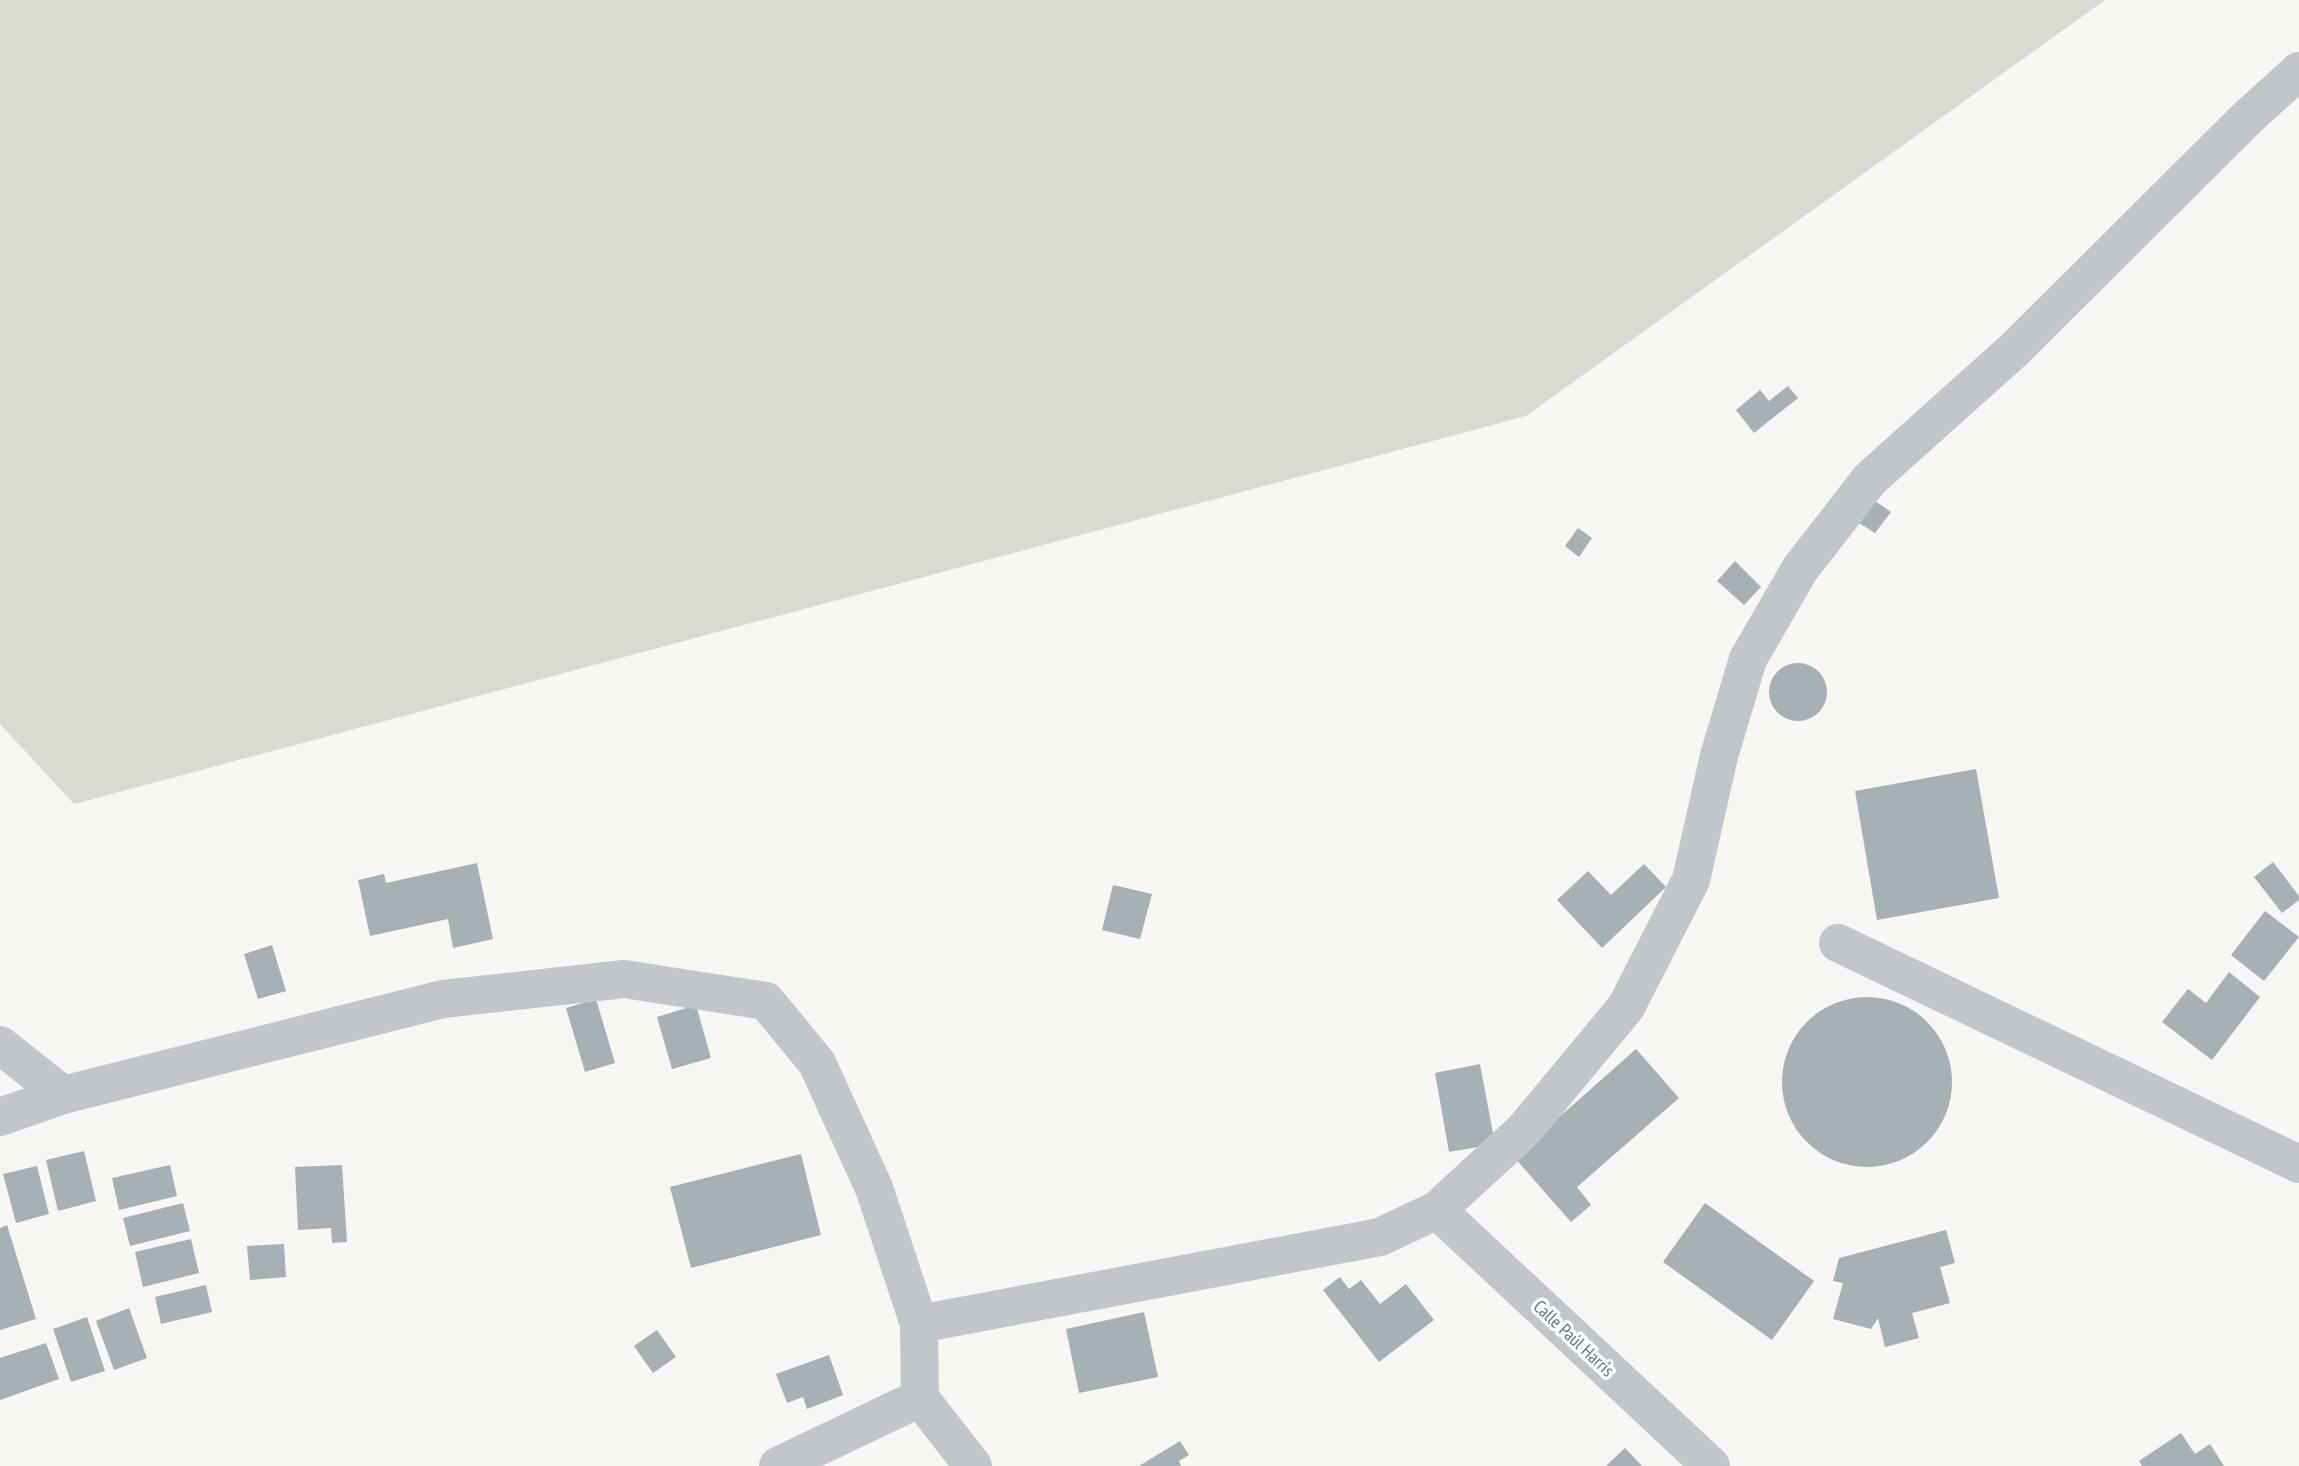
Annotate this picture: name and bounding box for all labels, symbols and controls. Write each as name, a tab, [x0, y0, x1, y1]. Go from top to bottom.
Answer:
street label: Calle Paúl Harris	[1529, 1295, 1619, 1381]

